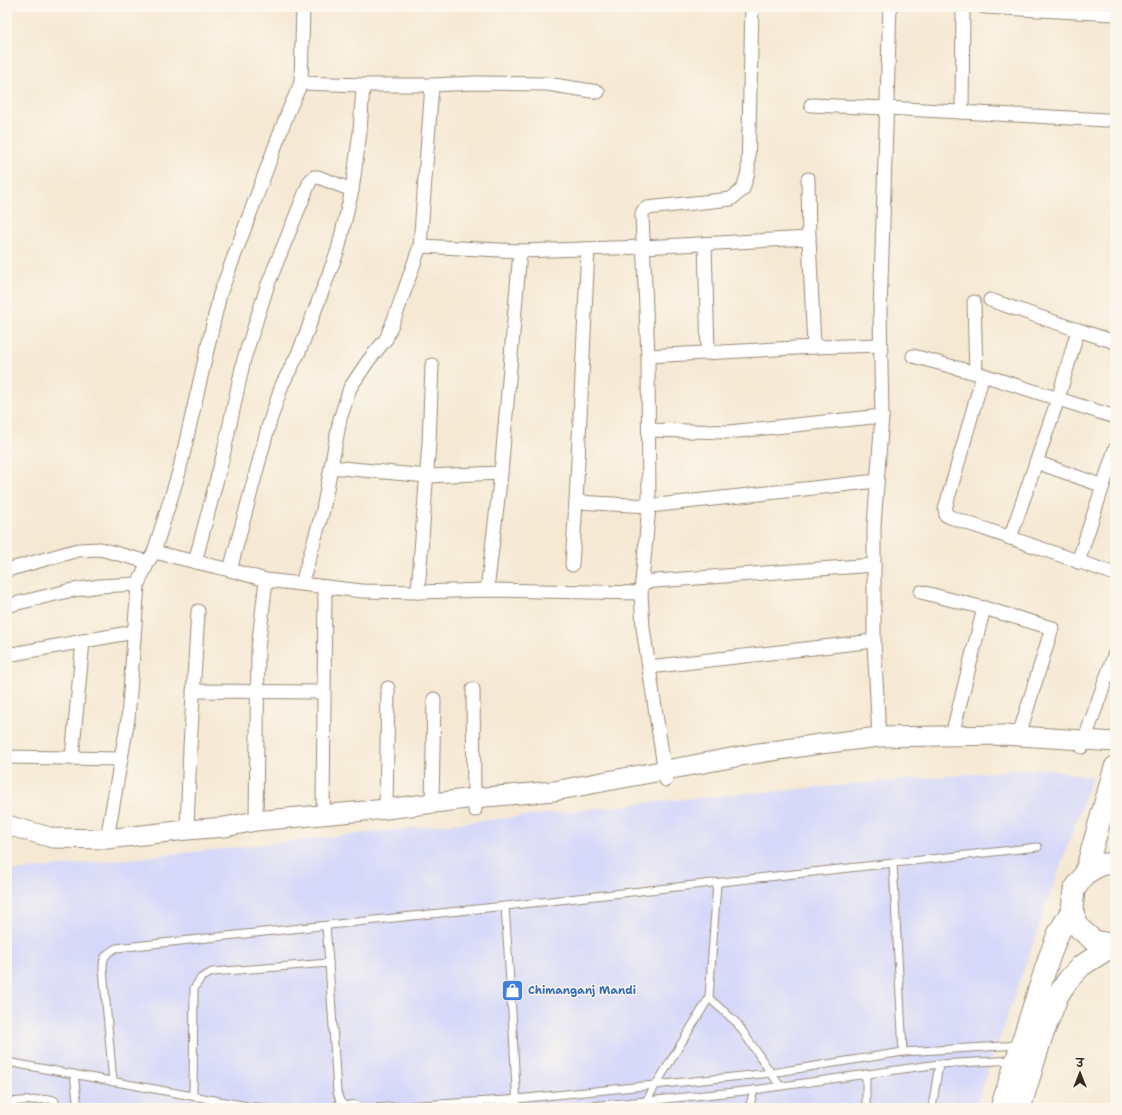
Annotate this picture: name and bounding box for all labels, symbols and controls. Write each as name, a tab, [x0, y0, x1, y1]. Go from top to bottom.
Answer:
shop icon: Chimanganj Mandi	[499, 977, 525, 1003]
place label: Chimanganj Mandi	[528, 983, 636, 998]
north arrow	[1060, 1053, 1100, 1093]
text: उ	[1075, 1056, 1085, 1071]

